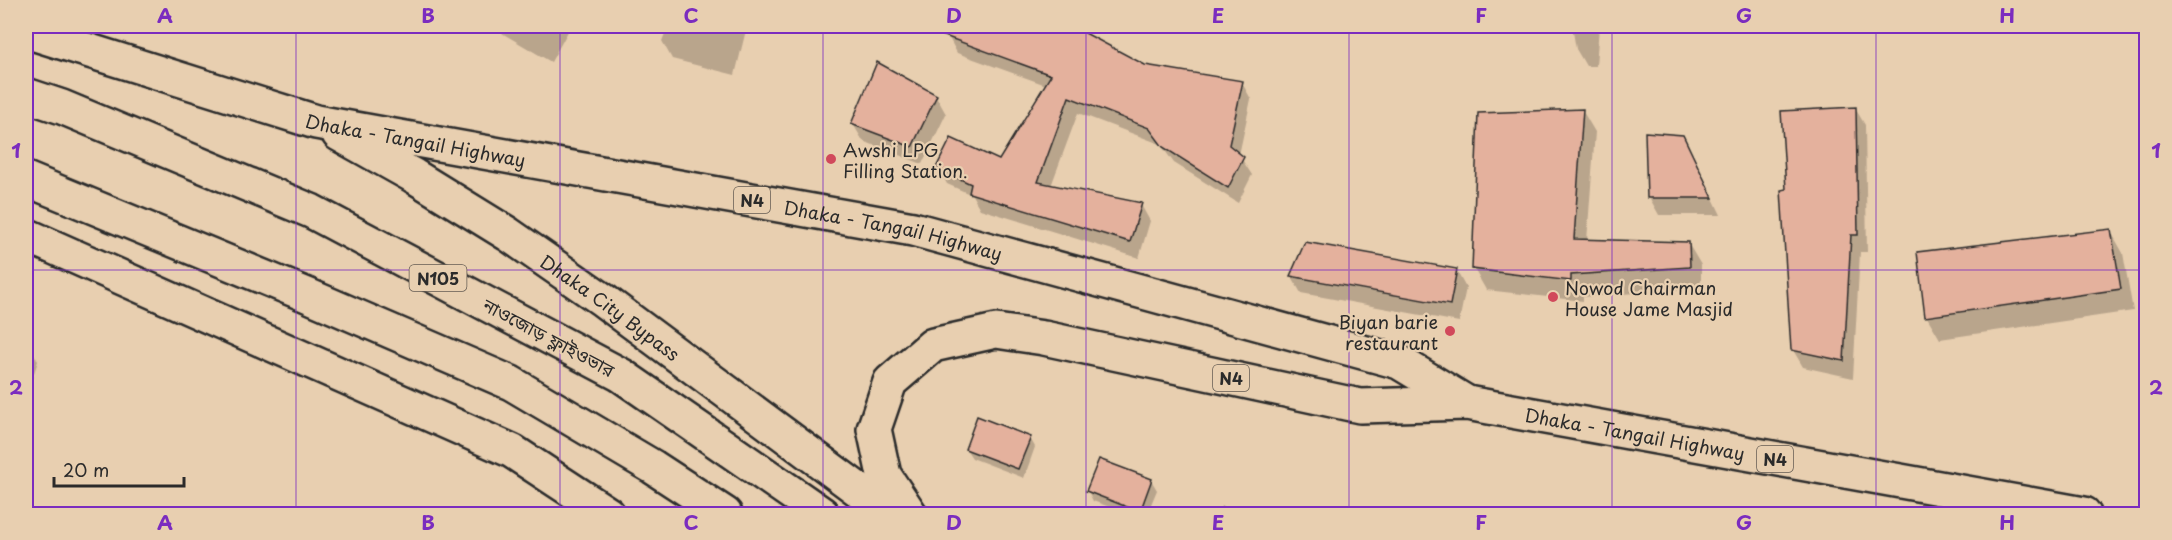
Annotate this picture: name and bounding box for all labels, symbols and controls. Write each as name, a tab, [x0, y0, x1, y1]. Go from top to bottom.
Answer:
text: A	[157, 0, 173, 30]
text: B	[421, 0, 435, 30]
text: C	[683, 0, 699, 30]
text: D	[946, 0, 962, 30]
text: E	[1212, 0, 1224, 30]
text: F	[1475, 0, 1487, 30]
text: G	[1736, 0, 1752, 30]
text: H	[1999, 0, 2015, 30]
street label: Dhaka - Tangail Highway	[302, 106, 528, 173]
text: 1	[11, 135, 21, 165]
text: 1	[2151, 135, 2161, 165]
place label: Awshi LPG Filling Station.	[843, 136, 968, 184]
marker: Awshi LPG Filling Station.	[824, 152, 838, 166]
road number: N4	[734, 187, 770, 213]
street label: Dhaka - Tangail Highway	[782, 193, 1005, 266]
street label: Dhaka City Bypass	[535, 247, 686, 366]
road number: N105	[410, 265, 466, 291]
place label: Nowod Chairman House Jame Masjid	[1565, 274, 1733, 322]
street label: নাওজোড় ফ্লাইওভার	[478, 290, 620, 383]
marker: Nowod Chairman House Jame Masjid	[1546, 290, 1560, 304]
place label: Biyan barie restaurant	[1339, 308, 1438, 356]
marker: Biyan barie restaurant	[1443, 324, 1457, 338]
road number: N4	[1213, 365, 1249, 391]
text: 2	[9, 372, 23, 402]
text: 2	[2149, 372, 2163, 402]
street label: Dhaka - Tangail Highway	[1522, 400, 1747, 466]
road number: N4	[1757, 446, 1793, 472]
scale bar	[54, 450, 184, 488]
text: 20 m	[63, 456, 109, 483]
text: A	[157, 507, 173, 537]
text: B	[421, 507, 435, 537]
text: C	[683, 507, 699, 537]
text: D	[946, 507, 962, 537]
text: E	[1212, 507, 1224, 537]
text: F	[1475, 507, 1487, 537]
text: G	[1736, 507, 1752, 537]
text: H	[1999, 507, 2015, 537]

